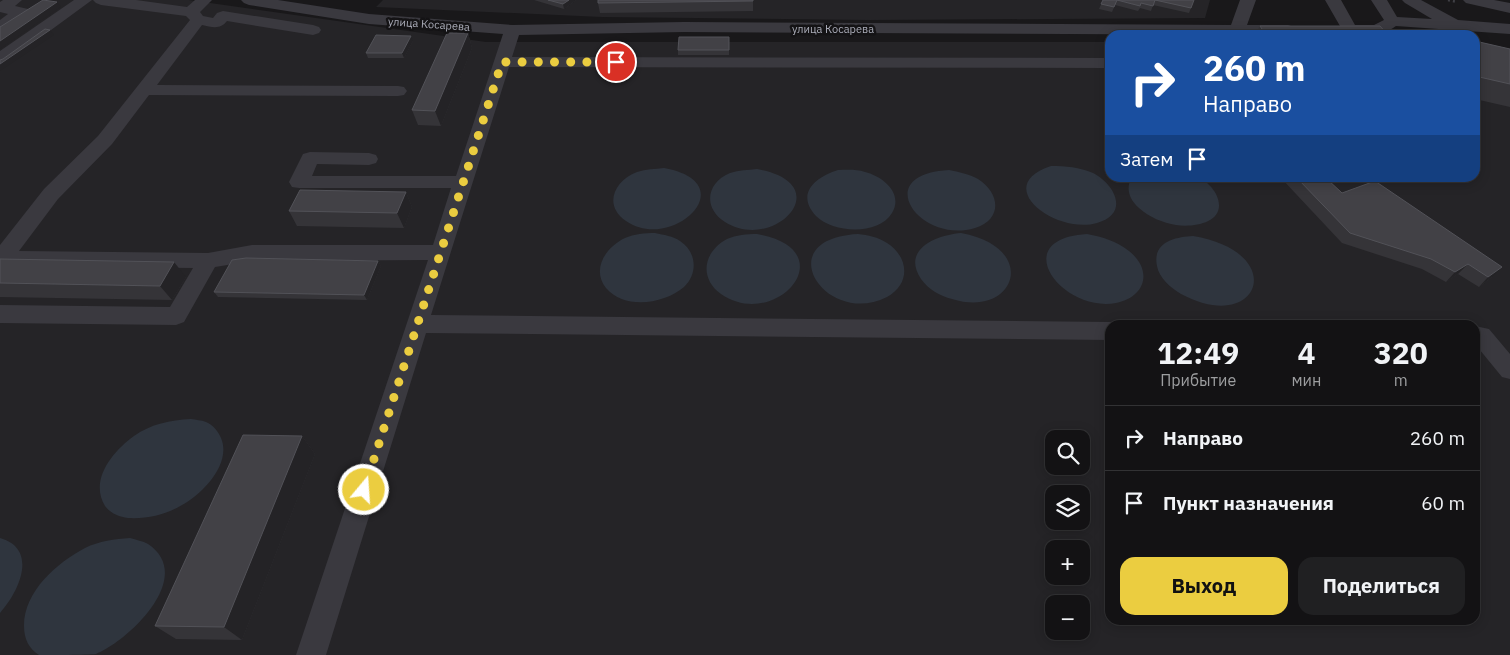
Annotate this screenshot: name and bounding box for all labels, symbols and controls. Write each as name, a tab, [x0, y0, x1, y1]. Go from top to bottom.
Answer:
street label: улица Косарева	[388, 14, 471, 34]
street label: улица Косарева	[792, 22, 874, 36]
pin	[595, 41, 637, 83]
text: 260 m	[1203, 45, 1306, 91]
icon: arrive	[602, 48, 630, 76]
icon: right	[1120, 50, 1185, 115]
text: Направо	[1203, 89, 1292, 118]
icon: arrive	[1183, 145, 1211, 173]
text: Затем	[1120, 147, 1173, 171]
text: 12:49	[1157, 333, 1239, 372]
text: 4	[1297, 333, 1315, 372]
text: 320	[1374, 333, 1428, 372]
text: Прибытие	[1160, 370, 1236, 390]
text: мин	[1291, 370, 1321, 390]
text: m	[1394, 370, 1408, 390]
icon: right	[1120, 424, 1148, 452]
text: Направо	[1163, 426, 1243, 450]
text: 260 m	[1410, 426, 1465, 450]
map controls	[1045, 430, 1090, 640]
button: search	[1045, 430, 1090, 475]
position arrow	[337, 463, 389, 515]
button: layers	[1045, 485, 1090, 530]
icon: arrive	[1120, 489, 1148, 517]
text: Пункт назначения	[1163, 491, 1334, 515]
text: 60 m	[1421, 491, 1465, 515]
button: +	[1045, 540, 1090, 585]
button: Выход	[1120, 557, 1288, 615]
button: Поделиться	[1298, 557, 1465, 615]
button: −	[1045, 595, 1090, 640]

